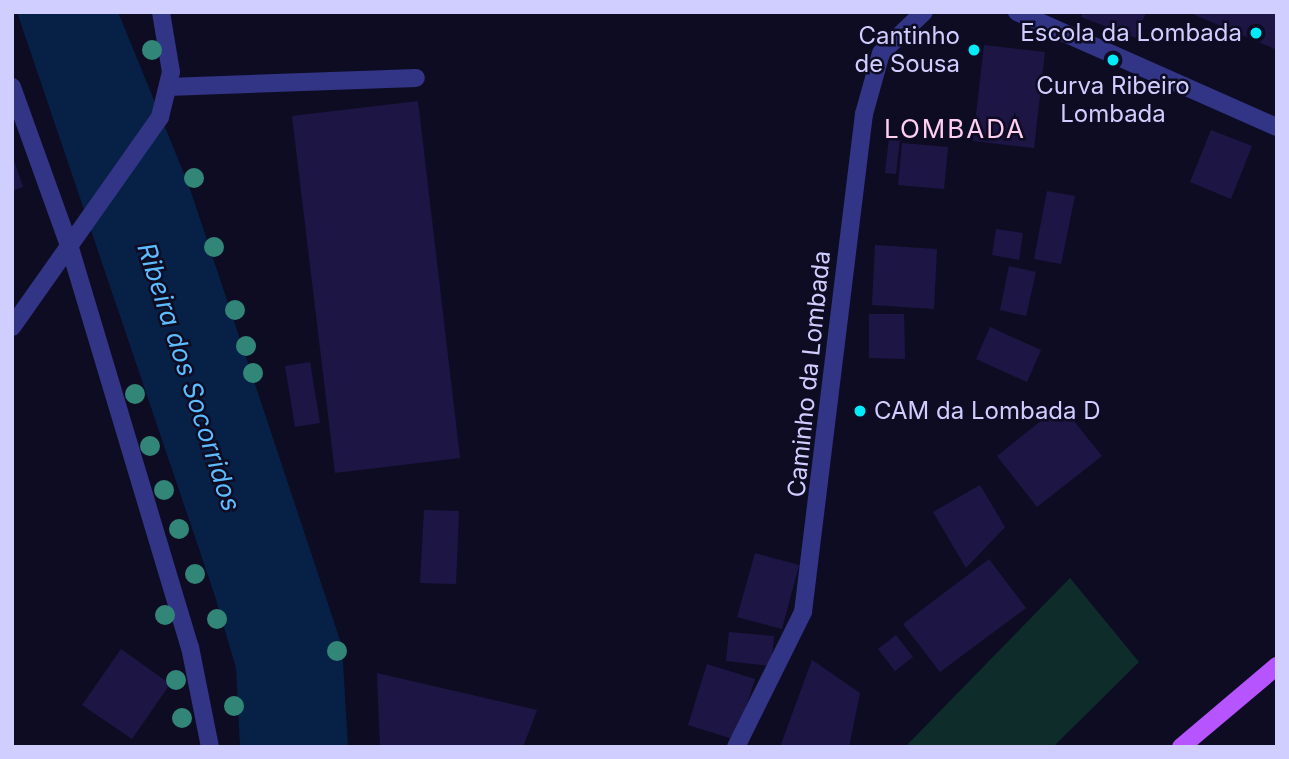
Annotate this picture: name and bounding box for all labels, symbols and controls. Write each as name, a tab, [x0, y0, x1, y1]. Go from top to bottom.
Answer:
place label: Escola da Lombada	[1020, 19, 1242, 47]
place label: Cantinho de Sousa	[854, 22, 960, 78]
marker: Escola da Lombada	[1248, 25, 1264, 41]
marker: Cantinho de Sousa	[966, 42, 982, 58]
marker: Curva Ribeiro Lombada	[1105, 52, 1121, 68]
place label: Curva Ribeiro Lombada	[1036, 72, 1190, 128]
district label: LOMBADA	[885, 113, 1025, 145]
water label: Ribeira dos Socorridos	[131, 239, 247, 515]
street label: Caminho da Lombada	[782, 249, 836, 499]
place label: CAM da Lombada D	[874, 397, 1101, 425]
marker: CAM da Lombada D	[852, 403, 868, 419]

